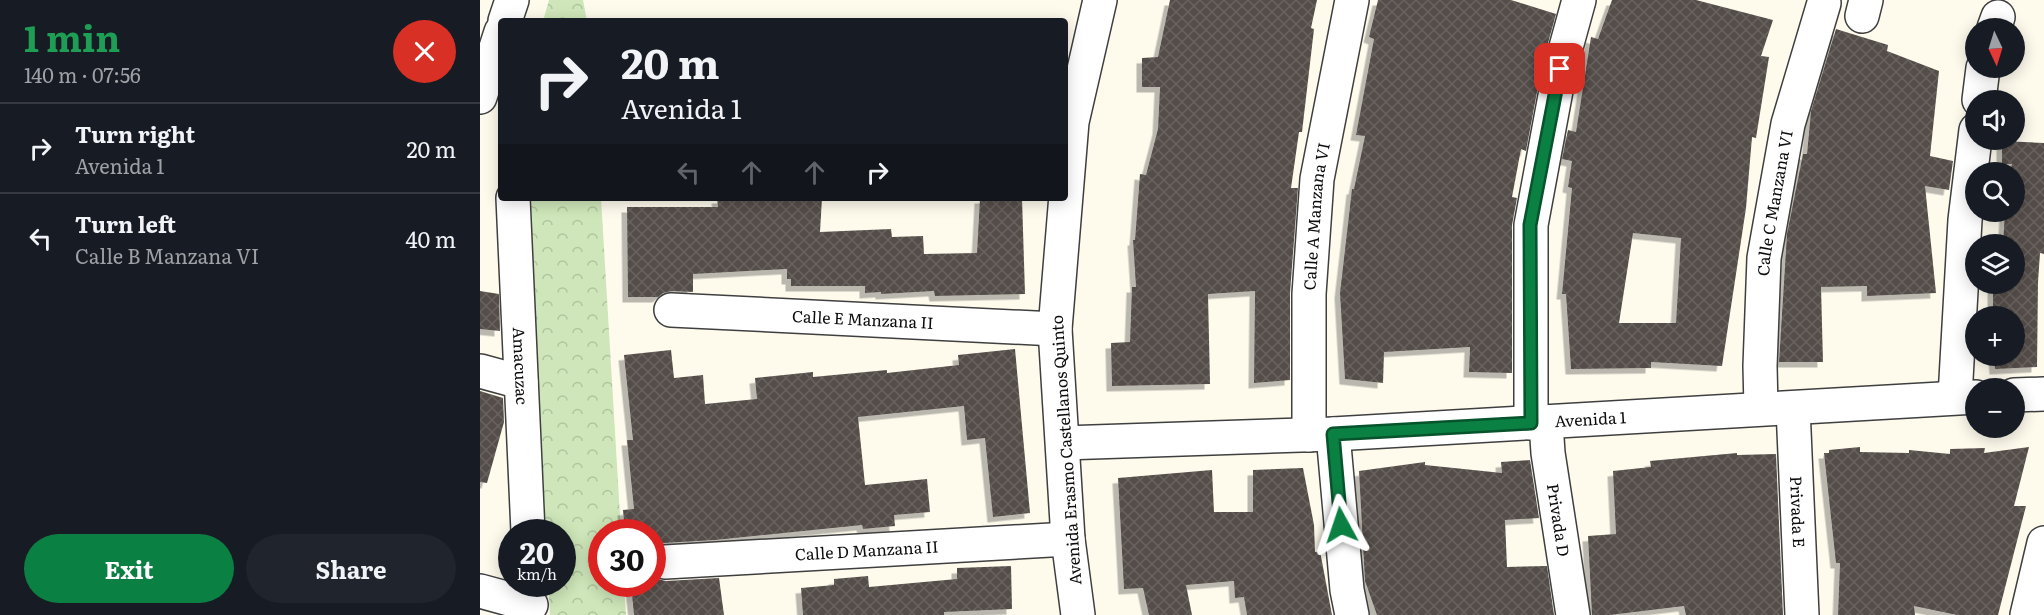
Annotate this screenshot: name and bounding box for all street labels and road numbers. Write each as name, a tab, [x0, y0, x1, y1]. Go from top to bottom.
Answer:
street label: Calle C Manzana VI	[1750, 128, 1798, 276]
street label: Calle A Manzana VI	[1296, 140, 1335, 291]
street label: Calle E Manzana II	[791, 303, 934, 334]
street label: Avenida Erasmo Castellanos Quinto	[1044, 314, 1086, 586]
street label: Amacuzac	[508, 326, 535, 405]
street label: Avenida 1	[1554, 404, 1627, 432]
street label: Privada E	[1785, 476, 1812, 548]
street label: Privada D	[1542, 482, 1577, 558]
street label: Calle D Manzana II	[794, 533, 939, 566]

